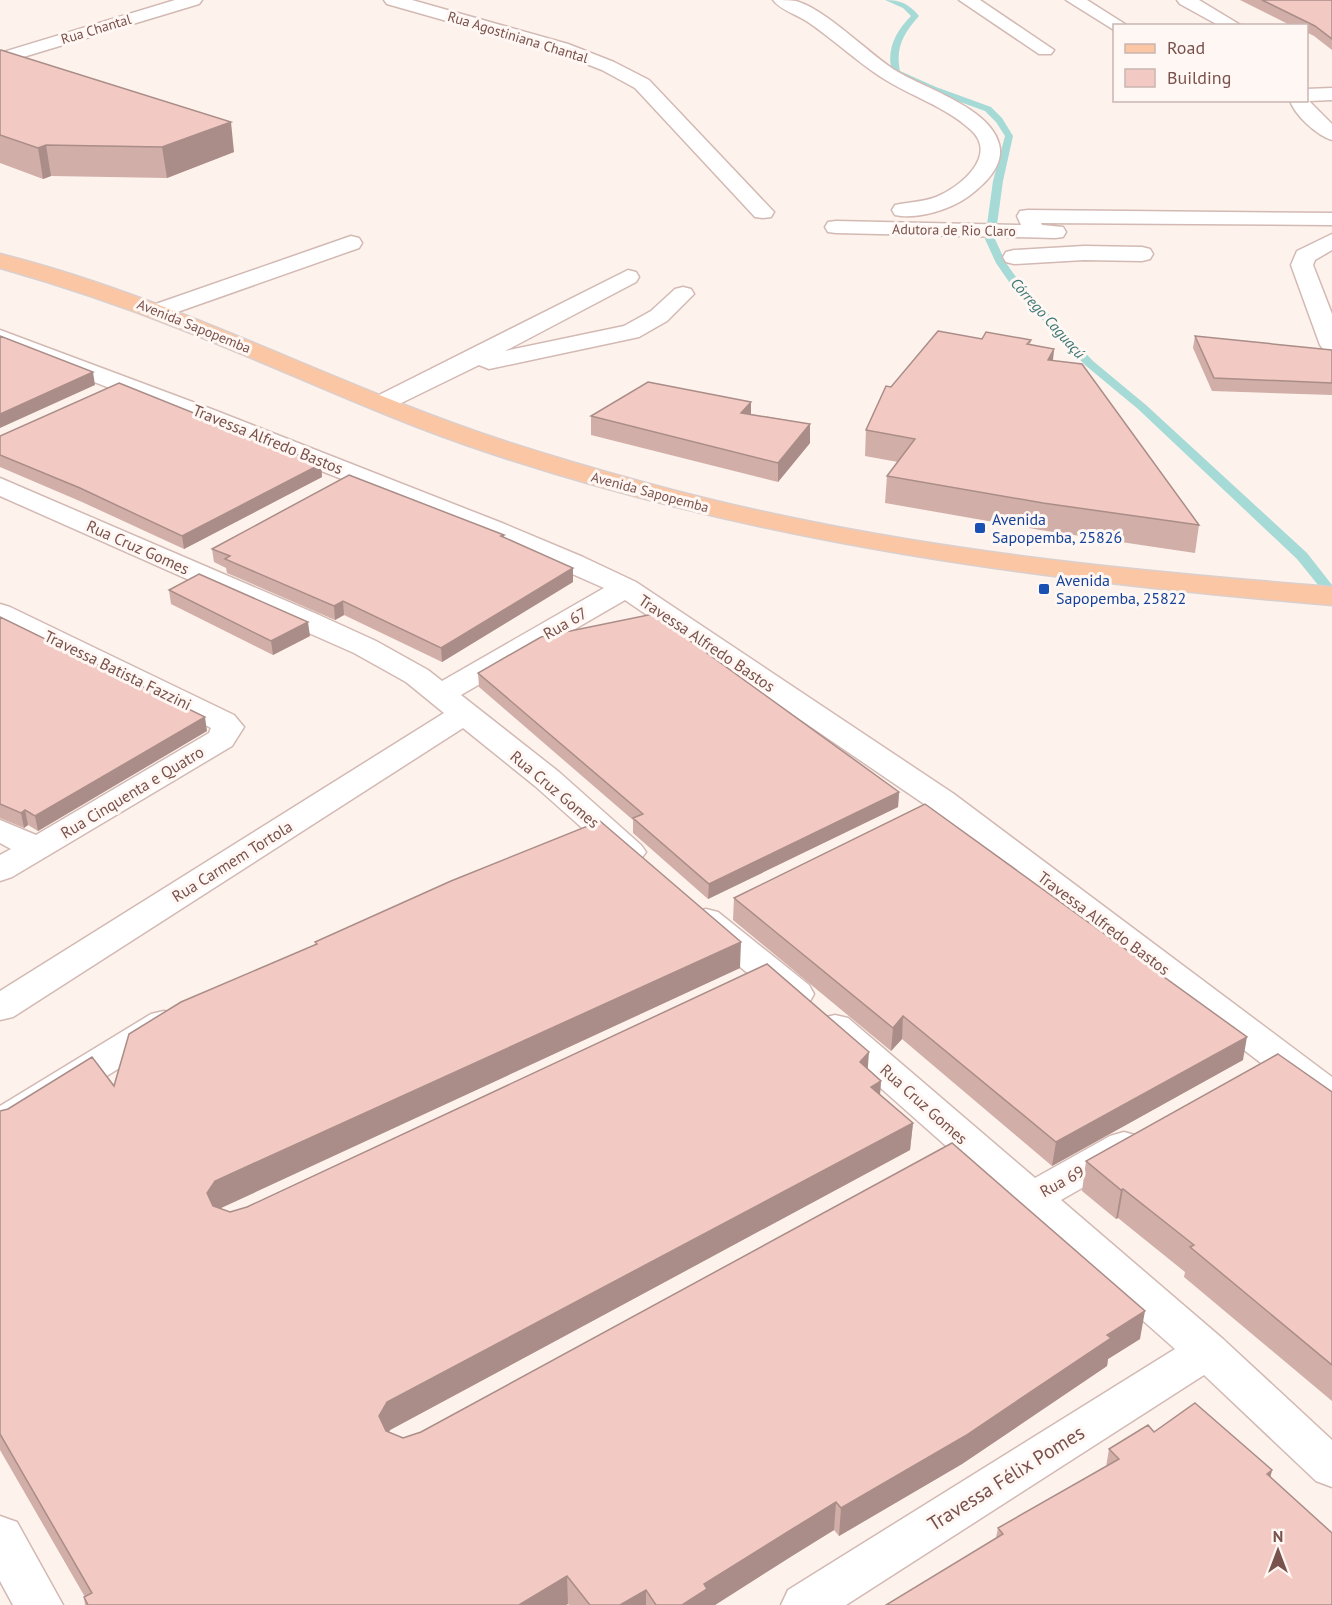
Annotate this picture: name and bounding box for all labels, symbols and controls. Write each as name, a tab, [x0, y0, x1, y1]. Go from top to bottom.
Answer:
street label: Rua Agostiniana Chantal	[445, 7, 591, 67]
street label: Rua Chantal	[59, 10, 133, 48]
legend	[1113, 24, 1308, 102]
text: Road	[1167, 36, 1205, 59]
text: Building	[1167, 66, 1231, 89]
street label: Adutora de Rio Claro	[892, 220, 1016, 240]
water label: Córrego Caguaçú	[1007, 274, 1089, 363]
street label: Avenida Sapopemba	[135, 295, 254, 357]
street label: Travessa Alfredo Bastos	[190, 400, 346, 478]
street label: Avenida Sapopemba	[589, 468, 711, 516]
place label: Avenida Sapopemba, 25826	[992, 509, 1122, 547]
street label: Rua Cruz Gomes	[84, 515, 193, 579]
marker: Avenida Sapopemba, 25826	[973, 521, 987, 535]
place label: Avenida Sapopemba, 25822	[1056, 570, 1186, 608]
marker: Avenida Sapopemba, 25822	[1037, 582, 1051, 596]
street label: Travessa Alfredo Bastos	[635, 590, 779, 696]
street label: Rua 67	[539, 602, 591, 644]
street label: Travessa Batista Fazzini	[41, 626, 195, 714]
street label: Rua Cinquenta e Quatro	[57, 741, 207, 843]
street label: Rua Cruz Gomes	[506, 746, 604, 832]
street label: Rua Carmem Tortola	[168, 816, 296, 906]
street label: Travessa Alfredo Bastos	[1034, 867, 1174, 979]
street label: Rua Cruz Gomes	[876, 1060, 972, 1149]
street label: Rua 69	[1036, 1161, 1088, 1201]
street label: Travessa Félix Pomes	[923, 1419, 1089, 1537]
north arrow	[1248, 1521, 1308, 1581]
text: N	[1273, 1526, 1283, 1546]

